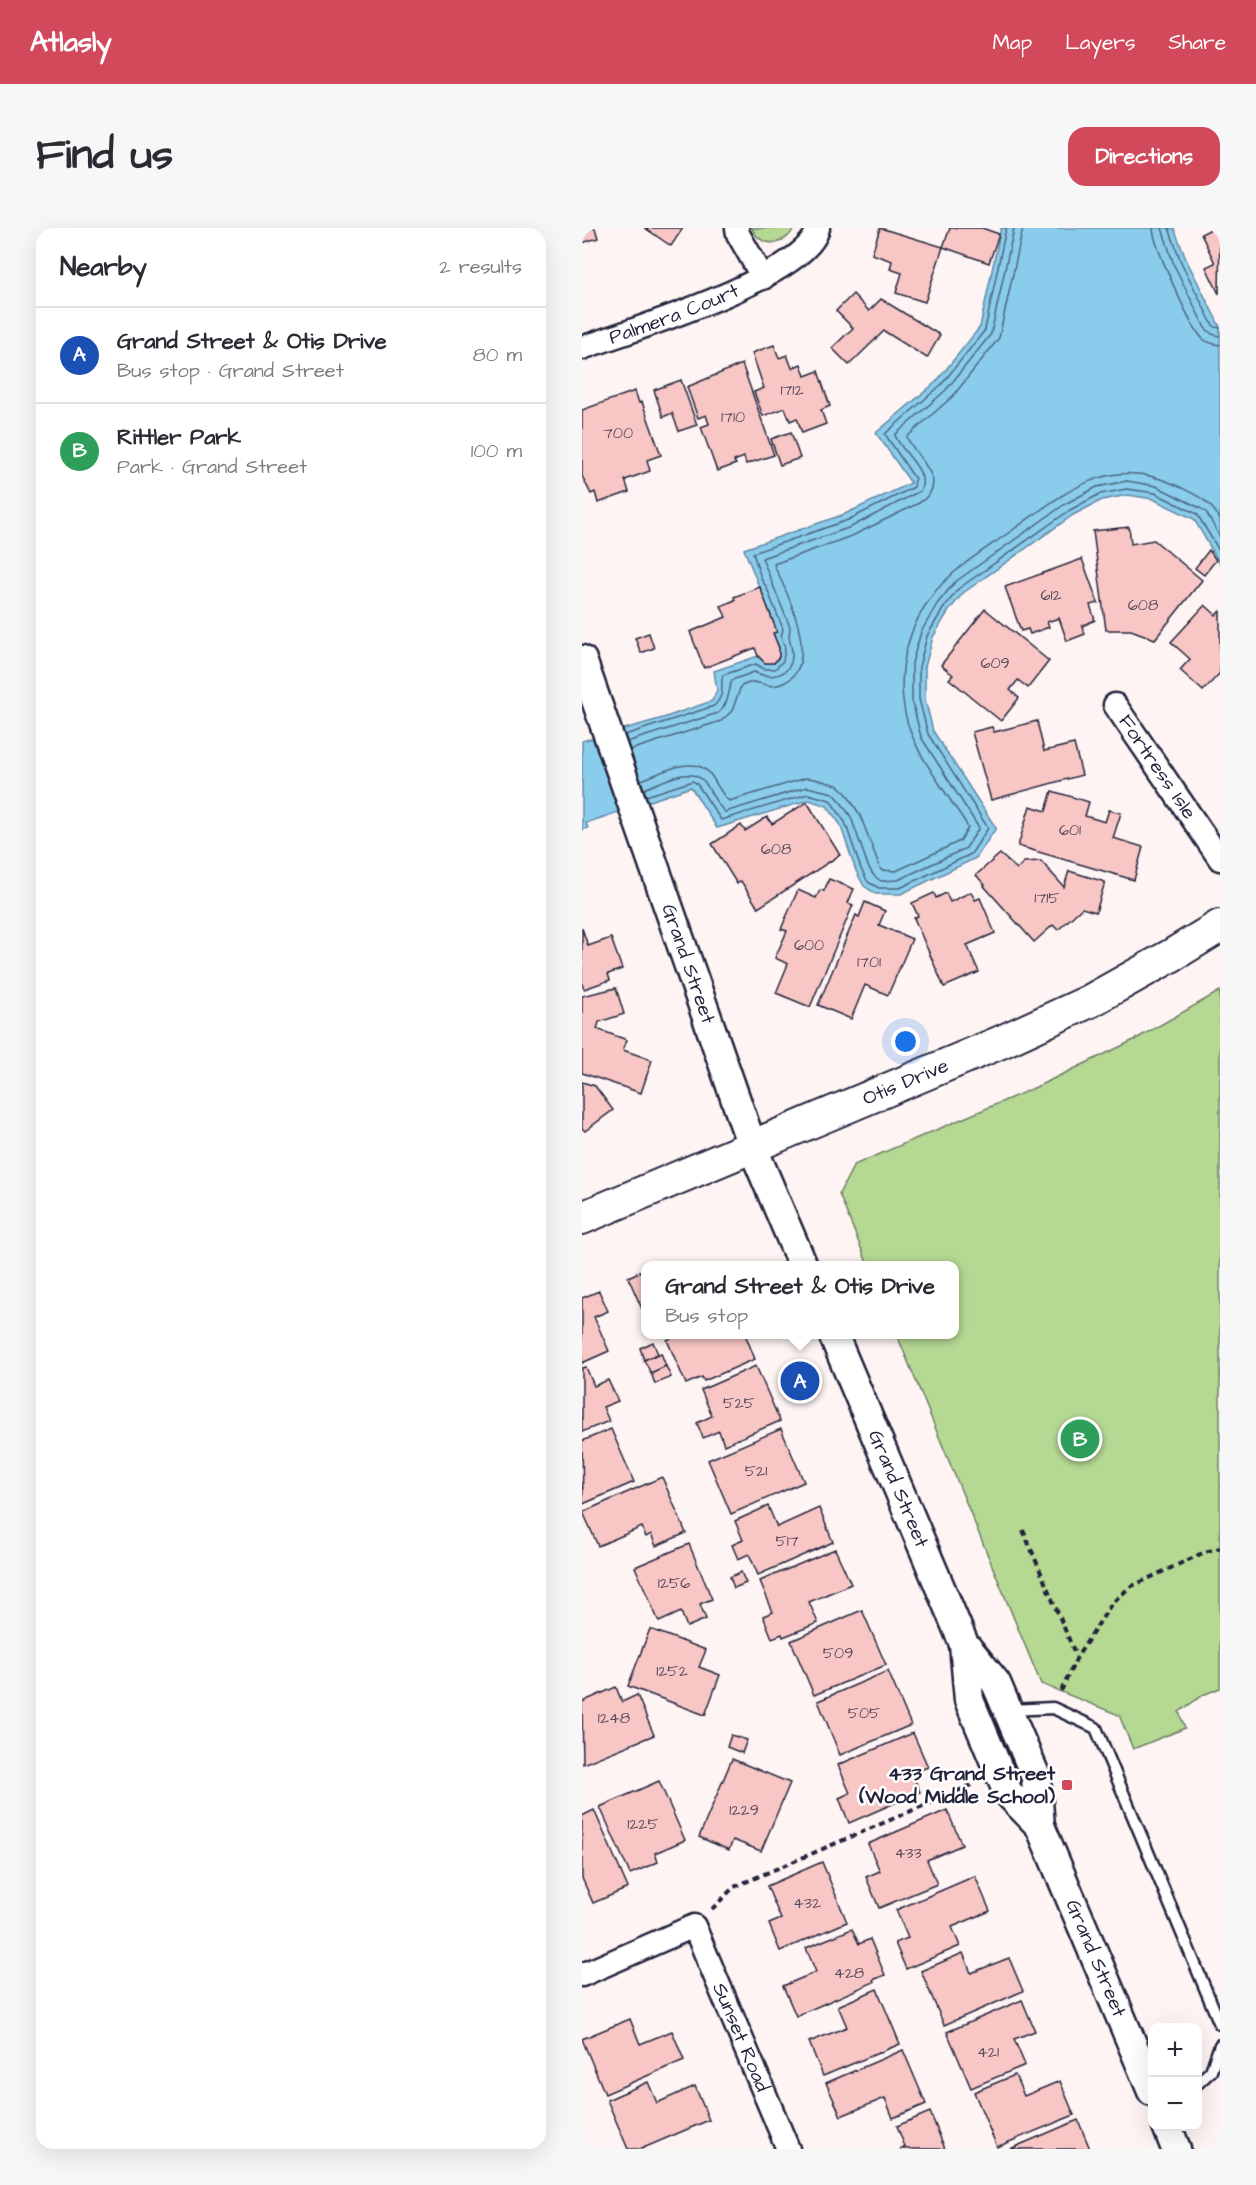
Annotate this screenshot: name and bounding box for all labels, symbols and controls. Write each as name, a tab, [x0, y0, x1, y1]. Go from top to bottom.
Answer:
text: Atlasly	[30, 23, 112, 62]
text: Map	[992, 28, 1032, 57]
text: Layers	[1065, 28, 1135, 57]
text: Share	[1168, 28, 1226, 57]
text: Find us	[36, 127, 173, 185]
button: Directions	[1068, 127, 1220, 186]
text: Nearby	[60, 249, 147, 285]
text: 2 results	[439, 253, 522, 281]
street label: Palmera Court	[605, 277, 743, 352]
text: Grand Street & Otis Drive	[117, 326, 387, 357]
text: A	[73, 341, 86, 369]
text: 80 m	[473, 341, 522, 369]
text: Bus stop · Grand Street	[117, 357, 344, 385]
house number: 1712	[780, 379, 804, 401]
house number: 1710	[721, 406, 745, 428]
text: Rittler Park	[117, 422, 241, 453]
house number: 700	[603, 422, 633, 444]
text: B	[72, 437, 87, 465]
text: 100 m	[471, 437, 522, 465]
text: Park · Grand Street	[117, 453, 307, 481]
house number: 612	[1040, 584, 1062, 606]
house number: 608	[1128, 594, 1158, 616]
house number: 609	[980, 652, 1010, 674]
street label: Fortress Isle	[1112, 709, 1203, 825]
house number: 601	[1059, 819, 1081, 841]
house number: 608	[761, 838, 791, 860]
house number: 1715	[1034, 887, 1060, 909]
street label: Grand Street	[654, 900, 722, 1028]
house number: 600	[794, 934, 824, 956]
house number: 1701	[857, 951, 881, 973]
your location	[891, 1027, 920, 1056]
street label: Otis Drive	[858, 1052, 953, 1113]
popup	[641, 1261, 959, 1339]
text: Grand Street & Otis Drive	[665, 1271, 935, 1302]
text: Bus stop	[665, 1302, 748, 1330]
pin: A	[780, 1358, 820, 1404]
house number: 525	[723, 1392, 756, 1414]
pin: B	[1060, 1416, 1100, 1462]
street label: Grand Street	[861, 1426, 936, 1552]
house number: 521	[745, 1460, 767, 1482]
house number: 517	[775, 1530, 799, 1552]
house number: 1256	[658, 1572, 690, 1594]
house number: 509	[823, 1642, 853, 1664]
house number: 1252	[656, 1660, 688, 1682]
house number: 505	[848, 1702, 881, 1724]
house number: 1248	[598, 1707, 630, 1729]
place label: 433 Grand Street (Wood Middle School)	[858, 1760, 1056, 1811]
marker: 433 Grand Street (Wood Middle School)	[1060, 1778, 1074, 1792]
house number: 1229	[729, 1799, 759, 1821]
house number: 1225	[627, 1813, 660, 1835]
house number: 433	[894, 1842, 922, 1864]
house number: 432	[793, 1892, 821, 1914]
street label: Grand Street	[1059, 1895, 1133, 2021]
house number: 428	[834, 1962, 864, 1984]
street label: Sunset Road	[705, 1978, 776, 2096]
map controls	[1148, 2023, 1202, 2131]
button: +	[1148, 2023, 1202, 2077]
house number: 421	[977, 2041, 999, 2063]
button: −	[1148, 2077, 1202, 2131]

